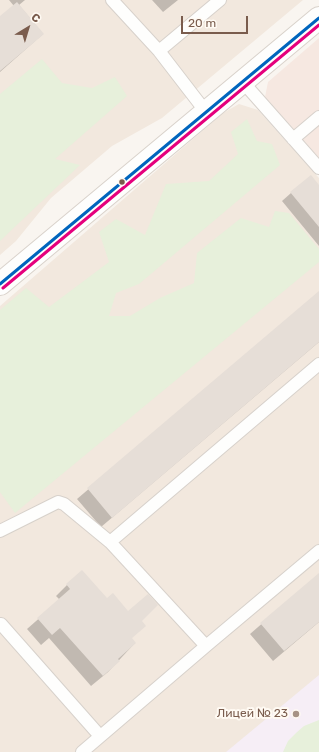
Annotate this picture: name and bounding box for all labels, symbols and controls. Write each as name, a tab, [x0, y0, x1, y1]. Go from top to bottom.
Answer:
north arrow	[8, 8, 48, 48]
scale bar	[183, 8, 250, 34]
text: С	[29, 11, 43, 26]
text: 20 m	[188, 16, 216, 30]
unlabelled marker	[117, 177, 127, 187]
place label: Лицей № 23	[217, 707, 288, 721]
marker: Лицей № 23	[291, 709, 301, 719]

